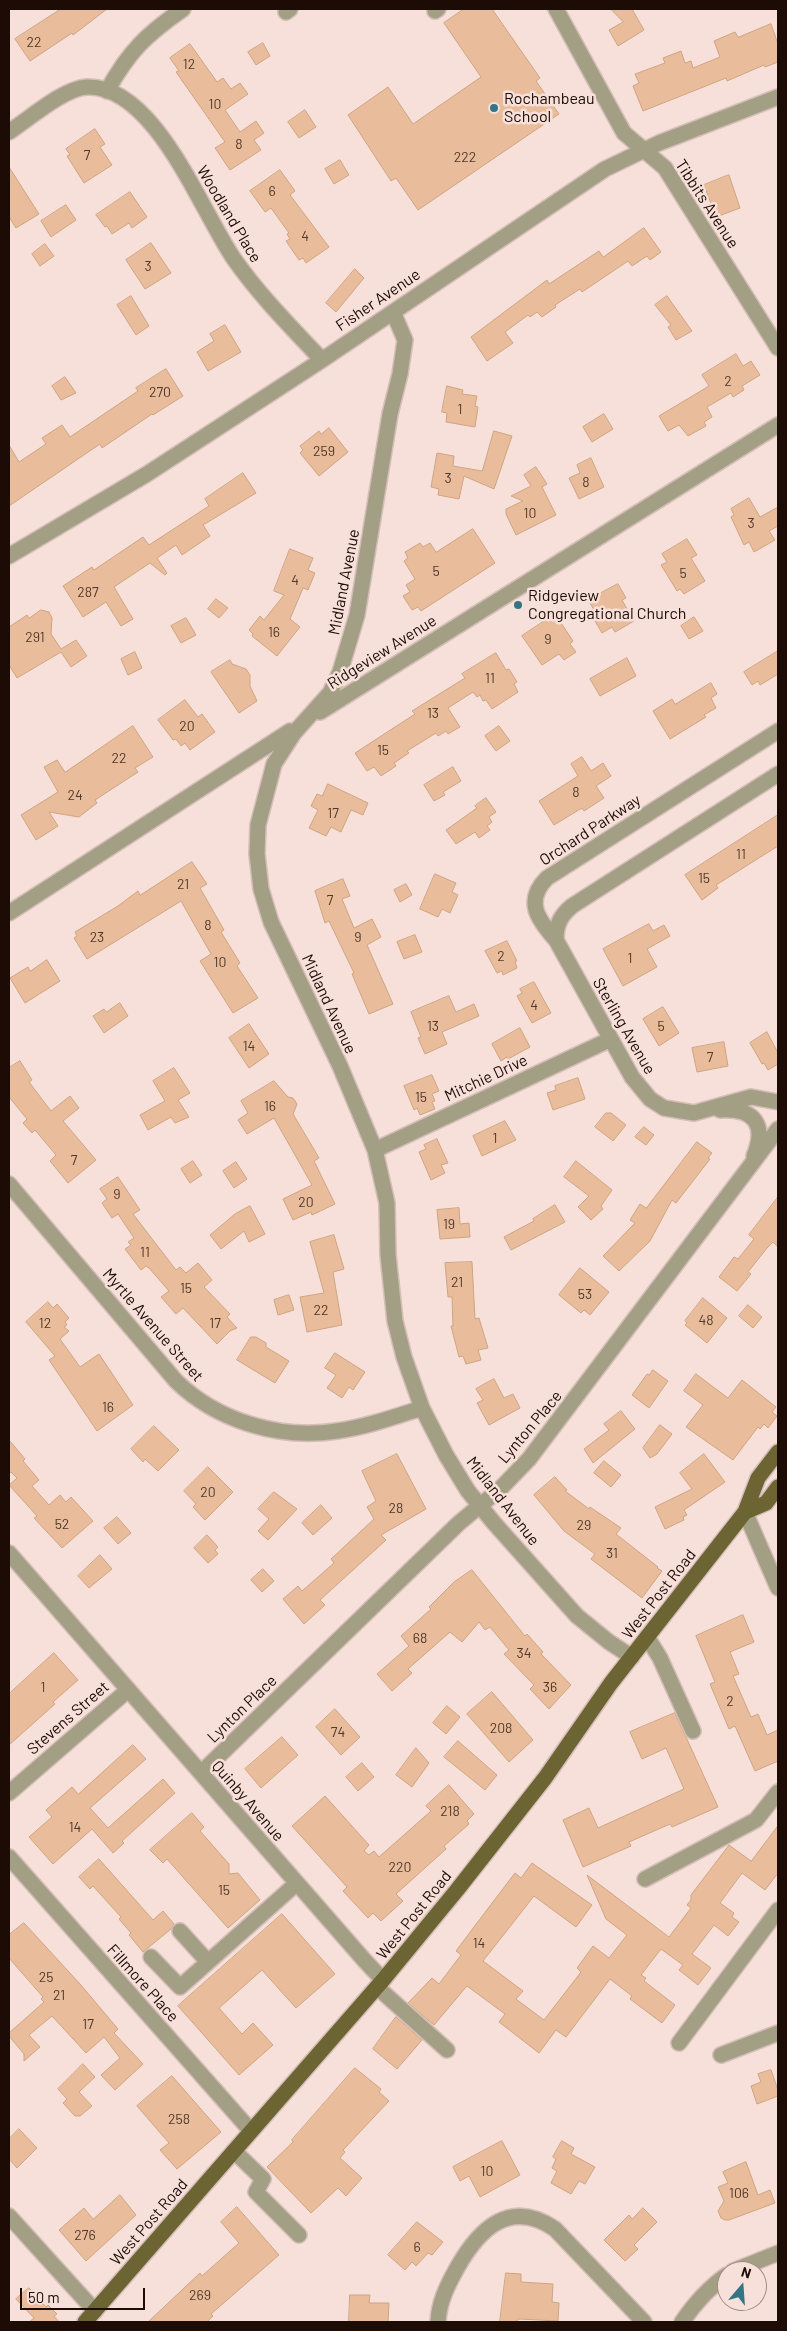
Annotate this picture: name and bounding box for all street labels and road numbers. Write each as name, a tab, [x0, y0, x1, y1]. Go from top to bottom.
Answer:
street label: Tibbits Avenue	[671, 156, 743, 252]
street label: Woodland Place	[192, 162, 266, 266]
street label: Fisher Avenue	[332, 265, 424, 335]
street label: Midland Avenue	[324, 527, 364, 637]
street label: Ridgeview Avenue	[324, 611, 440, 693]
street label: Orchard Parkway	[536, 790, 644, 870]
street label: Midland Avenue	[298, 951, 360, 1057]
street label: Sterling Avenue	[589, 974, 659, 1078]
street label: Mitchie Drive	[441, 1050, 531, 1106]
street label: Myrtle Avenue Street	[99, 1264, 207, 1386]
street label: Lynton Place	[494, 1387, 566, 1467]
street label: Midland Avenue	[462, 1453, 544, 1549]
street label: West Post Road	[618, 1545, 700, 1643]
street label: Lynton Place	[203, 1671, 281, 1747]
street label: Stevens Street	[23, 1677, 113, 1759]
street label: Quinby Avenue	[208, 1757, 288, 1845]
street label: West Post Road	[372, 1867, 456, 1963]
street label: Fillmore Place	[103, 1940, 183, 2026]
street label: West Post Road	[106, 2175, 192, 2269]

